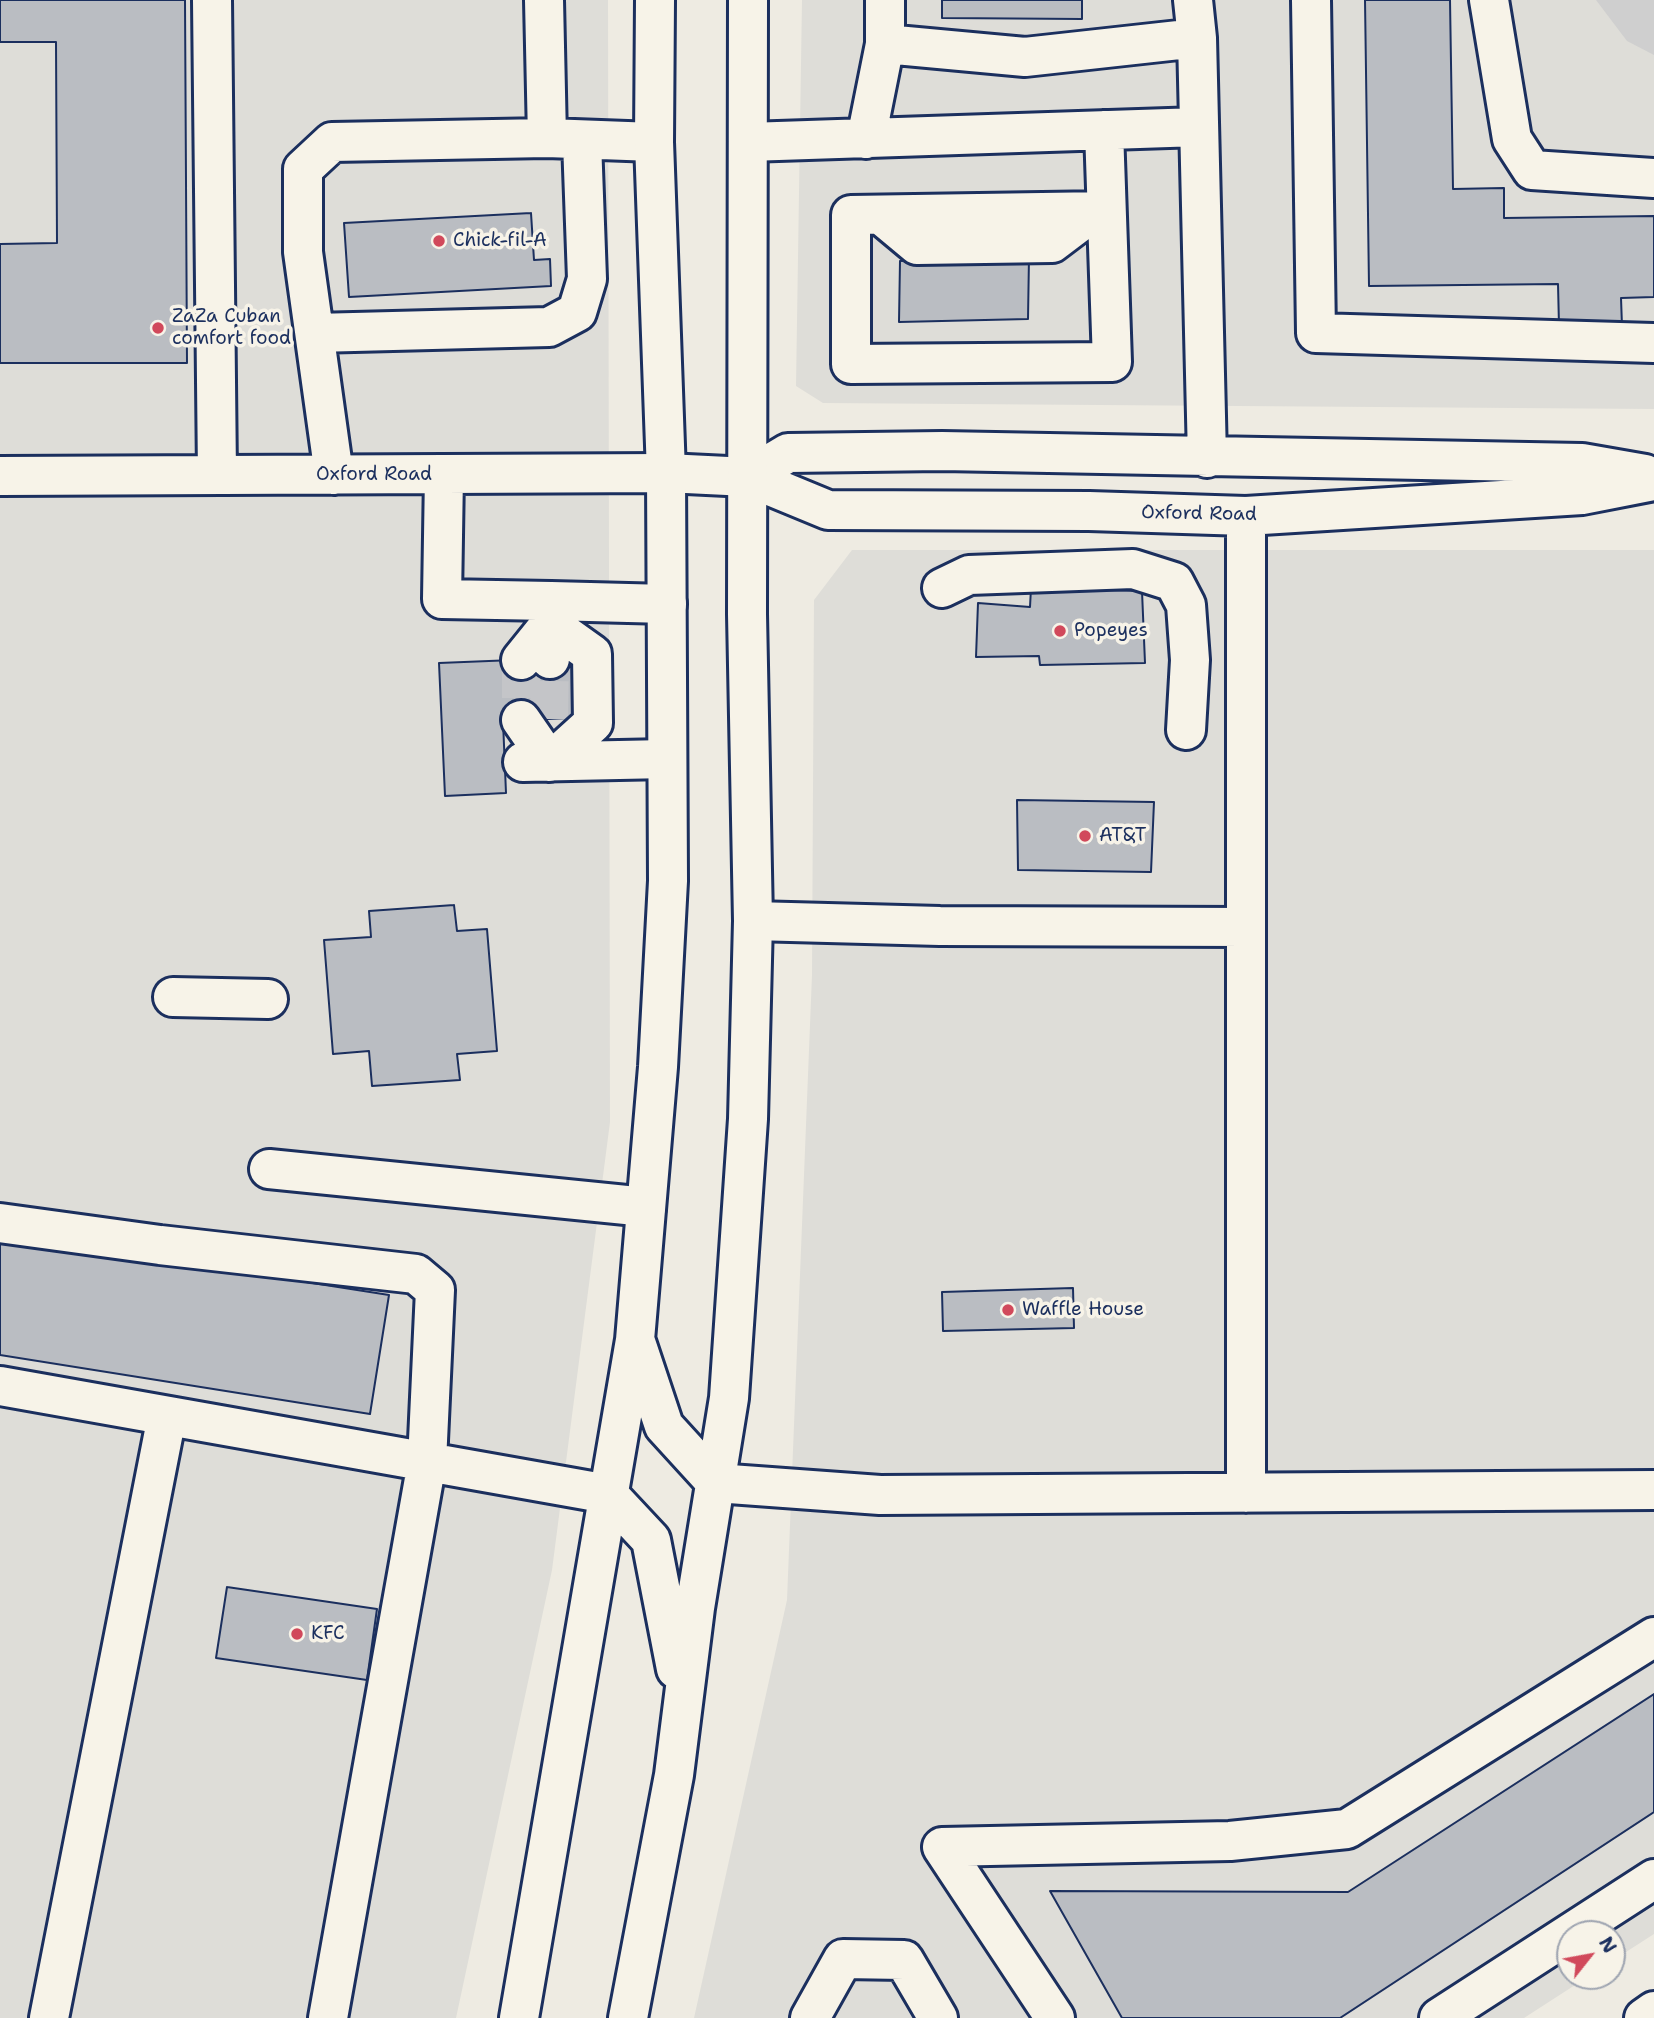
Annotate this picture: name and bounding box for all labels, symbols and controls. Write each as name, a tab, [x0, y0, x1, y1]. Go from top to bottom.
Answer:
place label: Chick-fil-A	[453, 230, 547, 252]
marker: Chick-fil-A	[431, 233, 447, 249]
place label: ZaZa Cuban comfort food	[172, 306, 291, 350]
marker: ZaZa Cuban comfort food	[150, 320, 166, 336]
street label: Oxford Road	[316, 464, 432, 486]
street label: Oxford Road	[1141, 502, 1257, 526]
place label: Popeyes	[1074, 620, 1148, 642]
marker: Popeyes	[1052, 623, 1068, 639]
place label: AT&T	[1099, 825, 1146, 847]
marker: AT&T	[1077, 828, 1093, 844]
place label: Waffle House	[1022, 1299, 1144, 1321]
marker: Waffle House	[1000, 1302, 1016, 1318]
place label: KFC	[311, 1623, 345, 1645]
marker: KFC	[289, 1626, 305, 1642]
north arrow	[1556, 1920, 1626, 1990]
text: N	[1593, 1932, 1622, 1958]

